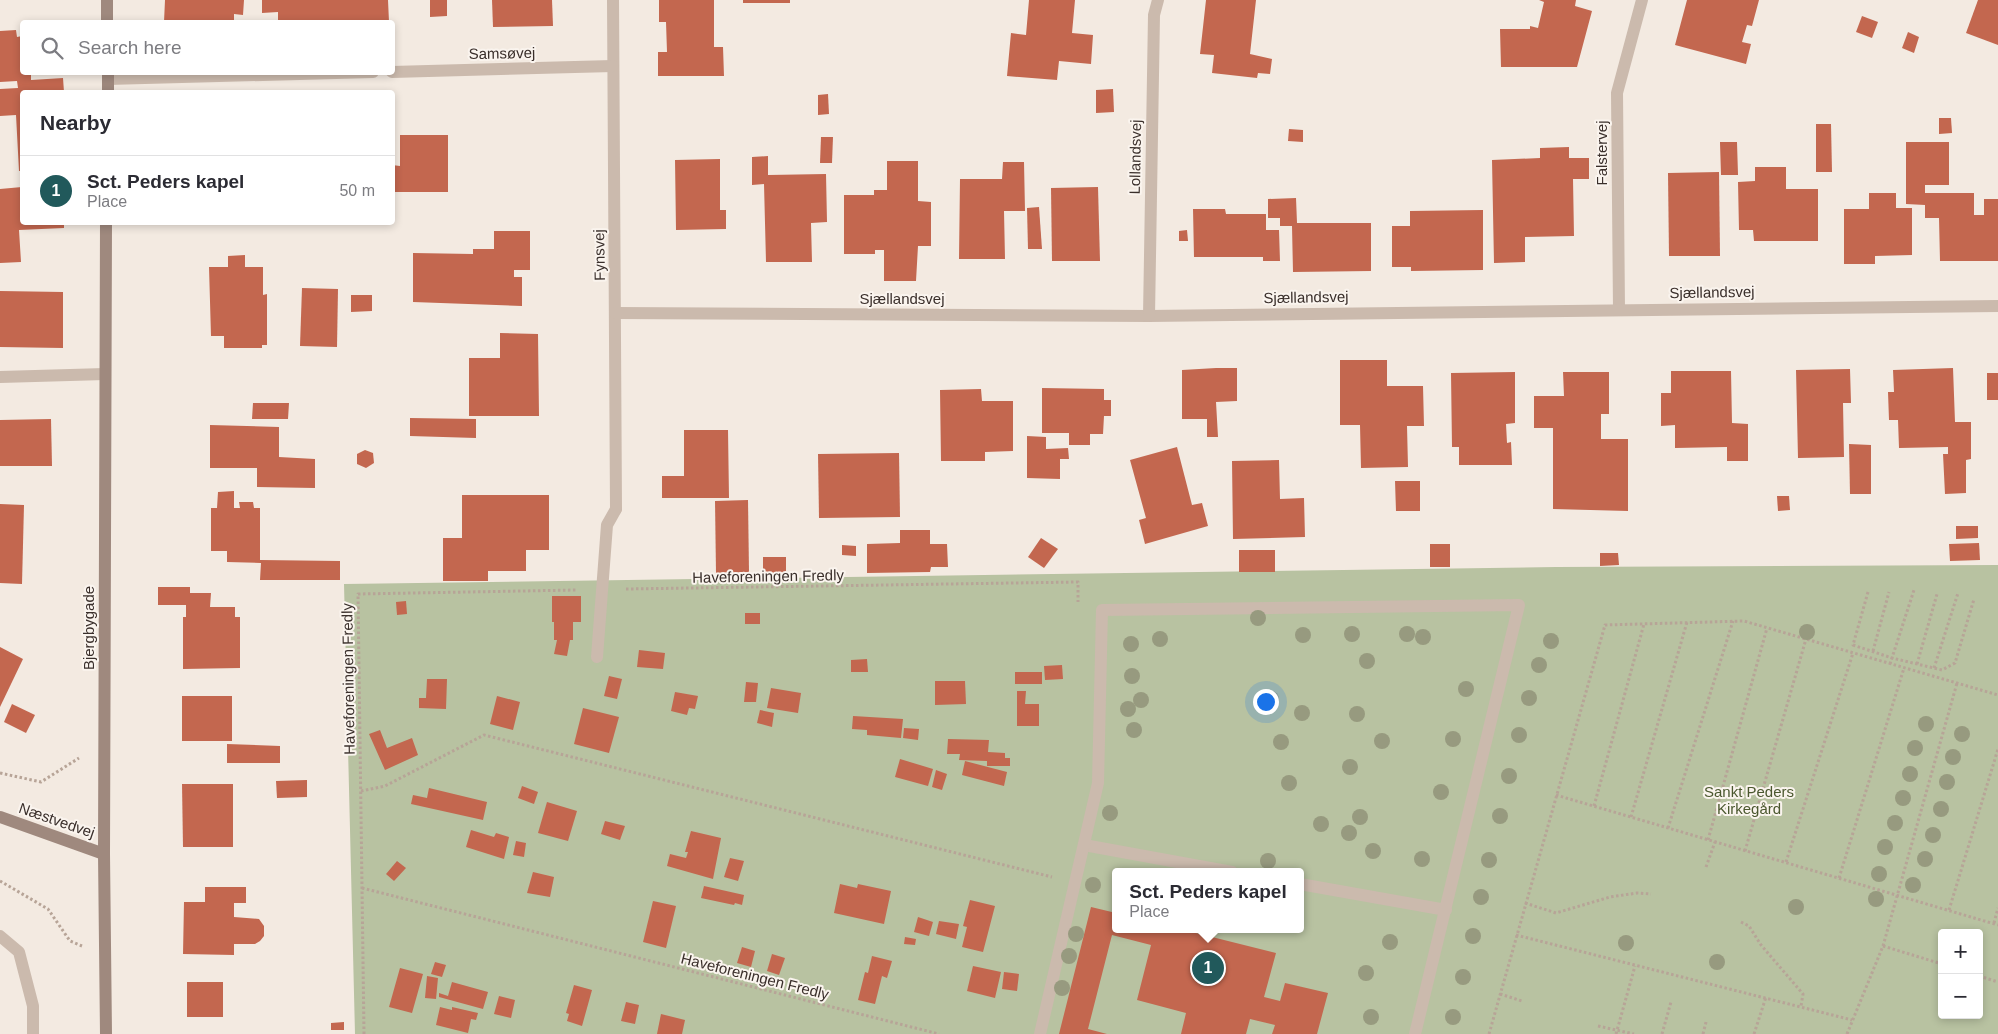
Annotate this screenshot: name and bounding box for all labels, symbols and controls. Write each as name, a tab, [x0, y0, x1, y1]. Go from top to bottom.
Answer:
search box	[20, 20, 395, 75]
icon: search	[38, 34, 66, 62]
text: Search here	[78, 37, 182, 58]
street label: Samsøvej	[469, 44, 535, 62]
text: Nearby	[40, 111, 111, 134]
street label: Lollandsvej	[1126, 119, 1144, 195]
street label: Falstervej	[1593, 120, 1610, 186]
text: Sct. Peders kapel	[87, 171, 244, 192]
text: 1	[52, 182, 60, 199]
text: 50 m	[339, 182, 375, 199]
text: Place	[87, 193, 127, 210]
street label: Fynsvej	[590, 229, 608, 281]
street label: Sjællandsvej	[1669, 283, 1755, 301]
street label: Sjællandsvej	[1263, 288, 1349, 306]
street label: Sjællandsvej	[859, 290, 945, 307]
street label: Haveforeningen Fredly	[692, 566, 845, 586]
street label: Bjergbygade	[80, 586, 97, 670]
street label: Haveforeningen Fredly	[338, 602, 358, 755]
your location	[1253, 689, 1279, 715]
park label: Sankt Peders Kirkegård	[1704, 783, 1794, 817]
street label: Næstvedvej	[17, 799, 97, 841]
popup	[1112, 868, 1304, 933]
text: Sct. Peders kapel	[1129, 881, 1287, 902]
text: Place	[1129, 903, 1169, 920]
map controls	[1938, 929, 1983, 1019]
button: +	[1938, 929, 1983, 974]
street label: Haveforeningen Fredly	[679, 949, 831, 1003]
pin: 1	[1192, 949, 1224, 987]
button: −	[1938, 974, 1983, 1019]

